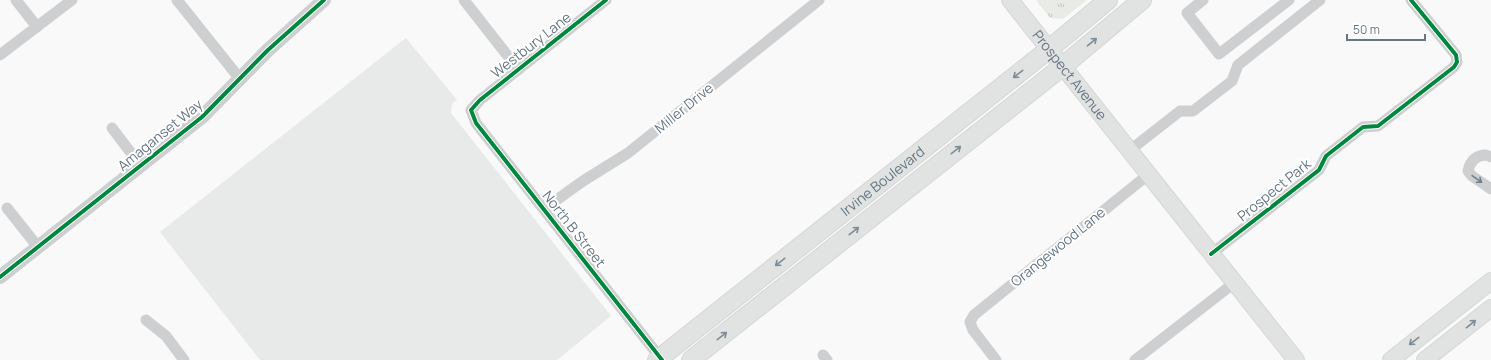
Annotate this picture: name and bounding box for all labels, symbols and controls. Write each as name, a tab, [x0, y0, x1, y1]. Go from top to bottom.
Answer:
street label: Westbury Lane	[487, 7, 575, 82]
scale bar	[1347, 16, 1425, 42]
text: 50 m	[1353, 21, 1380, 38]
street label: Prospect Avenue	[1029, 26, 1112, 124]
one-way arrow	[1086, 37, 1097, 46]
one-way arrow	[1012, 70, 1023, 78]
street label: Miller Drive	[650, 78, 717, 137]
street label: Amaganset Way	[113, 94, 207, 175]
street label: Irvine Boulevard	[836, 142, 928, 220]
one-way arrow	[951, 146, 962, 154]
street label: Prospect Park	[1233, 153, 1315, 225]
one-way arrow	[1472, 175, 1483, 183]
street label: North B Street	[539, 187, 610, 271]
street label: Orangewood Lane	[1006, 203, 1109, 291]
one-way arrow	[849, 227, 860, 235]
one-way arrow	[775, 258, 786, 267]
one-way arrow	[1466, 320, 1477, 329]
one-way arrow	[717, 331, 728, 340]
one-way arrow	[1409, 337, 1420, 346]

